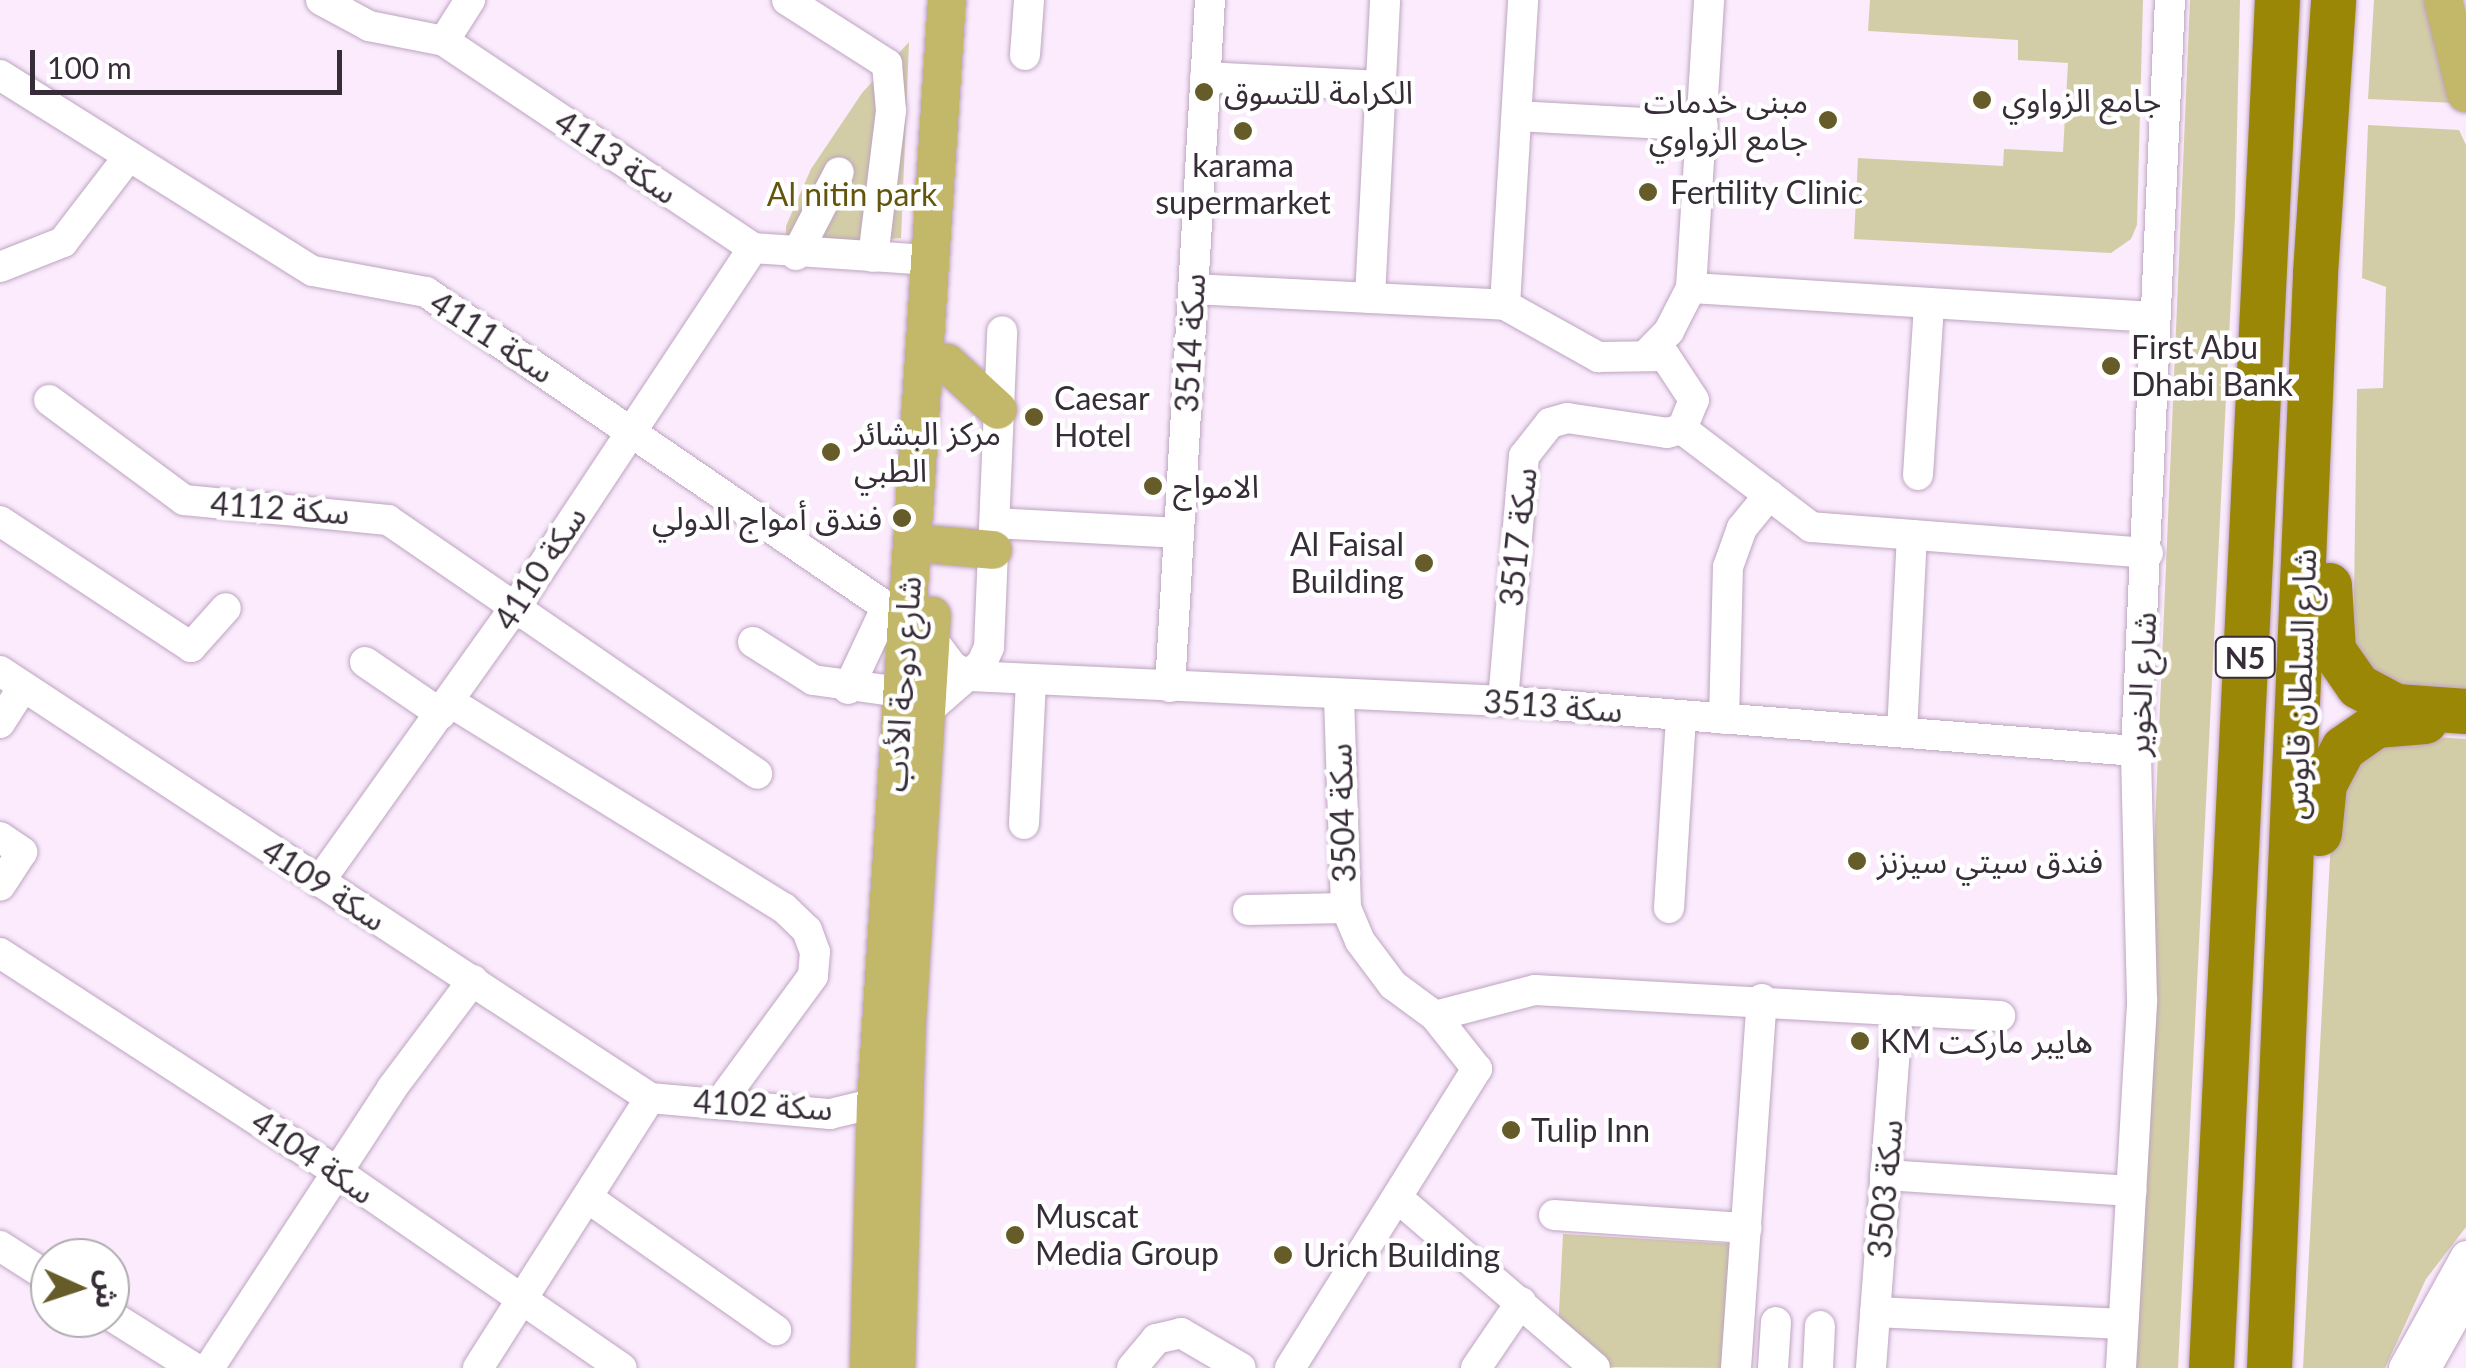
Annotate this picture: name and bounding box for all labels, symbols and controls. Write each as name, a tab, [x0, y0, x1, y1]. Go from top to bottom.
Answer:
scale bar	[35, 30, 348, 92]
text: 100 m	[47, 49, 132, 85]
place label: الكرامة للتسوق	[1224, 73, 1413, 111]
marker: الكرامة للتسوق	[1193, 81, 1215, 103]
place label: جامع الزواوي	[2002, 81, 2161, 119]
place label: مبنى خدمات جامع الزواوي	[1644, 83, 1808, 158]
marker: جامع الزواوي	[1971, 89, 1993, 111]
street label: سكة 4113	[548, 102, 684, 212]
marker: مبنى خدمات جامع الزواوي	[1817, 109, 1839, 131]
marker: karama supermarket	[1232, 120, 1254, 142]
place label: karama supermarket	[1155, 147, 1331, 222]
place label: Fertility Clinic	[1670, 173, 1864, 211]
park label: Al nitin park	[767, 175, 937, 213]
marker: Fertility Clinic	[1635, 179, 1661, 205]
street label: سكة 3514	[1167, 272, 1213, 414]
street label: سكة 4111	[423, 283, 561, 391]
place label: First Abu Dhabi Bank	[2131, 329, 2293, 404]
marker: First Abu Dhabi Bank	[2100, 355, 2122, 377]
place label: Caesar Hotel	[1054, 380, 1150, 455]
marker: Caesar Hotel	[1023, 406, 1045, 428]
place label: مركز البشائر الطبي	[854, 415, 1001, 490]
marker: مركز البشائر الطبي	[818, 439, 844, 465]
street label: سكة 3517	[1492, 466, 1544, 608]
place label: الامواج	[1173, 467, 1259, 505]
marker: الامواج	[1142, 475, 1164, 497]
street label: سكة 4112	[209, 484, 351, 532]
street label: سكة 4110	[486, 499, 594, 637]
place label: فندق أمواج الدولي	[652, 499, 882, 537]
marker: فندق أمواج الدولي	[891, 507, 913, 529]
place label: Al Faisal Building	[1290, 526, 1404, 601]
street label: شارع السلطان قابوس	[2276, 548, 2324, 820]
marker: Al Faisal Building	[1413, 552, 1435, 574]
street label: شارع دوحة الأدب	[875, 575, 929, 793]
street label: شارع الخوير	[2118, 611, 2164, 757]
road number: N5	[2212, 632, 2278, 682]
street label: سكة 3513	[1482, 682, 1624, 730]
street label: سكة 3504	[1320, 743, 1364, 883]
street label: سكة 4109	[255, 831, 393, 939]
place label: فندق سيتي سيزنز	[1877, 842, 2103, 880]
marker: فندق سيتي سيزنز	[1846, 850, 1868, 872]
place label: KM هايبر ماركت	[1880, 1022, 2093, 1060]
marker: KM هايبر ماركت	[1849, 1030, 1871, 1052]
street label: سكة 4102	[692, 1082, 834, 1128]
street label: سكة 4104	[245, 1102, 381, 1212]
place label: Tulip Inn	[1531, 1111, 1650, 1149]
street label: سكة 3503	[1860, 1118, 1910, 1260]
marker: Tulip Inn	[1500, 1119, 1522, 1141]
place label: Muscat Media Group	[1035, 1198, 1219, 1273]
marker: Muscat Media Group	[1004, 1224, 1026, 1246]
place label: Urich Building	[1303, 1236, 1500, 1274]
north arrow	[30, 1238, 130, 1338]
marker: Urich Building	[1272, 1244, 1294, 1266]
text: ش	[90, 1269, 126, 1310]

